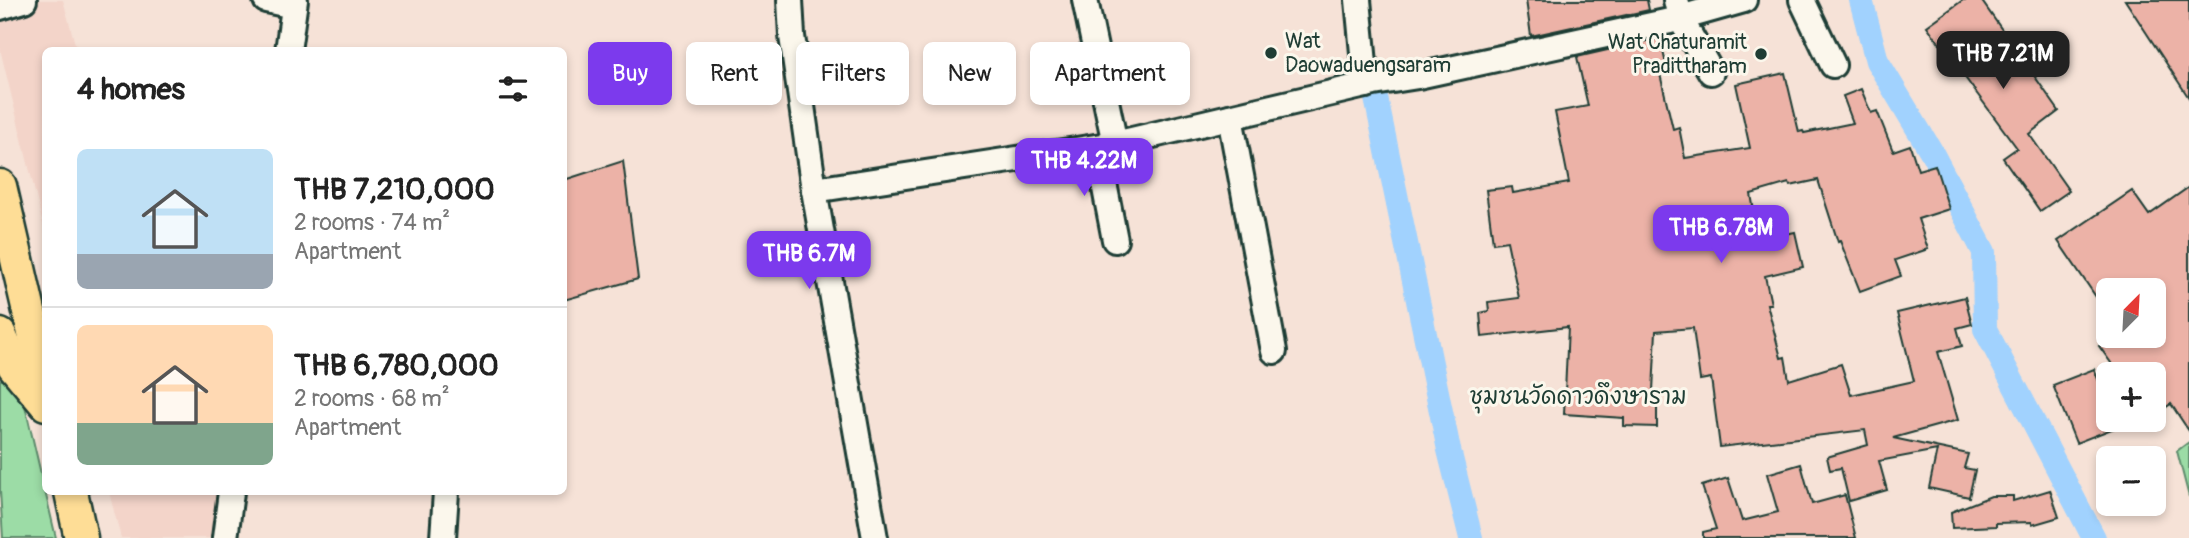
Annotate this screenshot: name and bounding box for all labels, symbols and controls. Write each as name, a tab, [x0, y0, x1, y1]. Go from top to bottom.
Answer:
place label: Wat Daowaduengsaram	[1285, 28, 1451, 79]
place label: Wat Chaturamit Pradittharam	[1608, 29, 1748, 80]
pin: THB 7.21M	[1923, 32, 2083, 91]
text: THB 7.21M	[1953, 39, 2053, 68]
chip: Buy	[588, 42, 672, 105]
chip: Rent	[686, 42, 782, 105]
chip: Filters	[796, 42, 909, 105]
chip: New	[923, 42, 1016, 105]
chip: Apartment	[1030, 42, 1190, 105]
marker: Wat Daowaduengsaram	[1263, 45, 1279, 61]
marker: Wat Chaturamit Pradittharam	[1753, 46, 1769, 62]
icon: filters	[494, 70, 532, 108]
text: 4 homes	[77, 71, 185, 108]
pin: THB 4.22M	[1004, 138, 1164, 198]
text: THB 4.22M	[1031, 146, 1137, 175]
text: THB 7,210,000	[294, 171, 495, 208]
icon: home	[133, 177, 217, 261]
pin: THB 6.78M	[1641, 205, 1801, 265]
text: 2 rooms · 74 m²	[294, 208, 450, 237]
text: THB 6.78M	[1669, 213, 1773, 242]
pin: THB 6.7M	[737, 232, 881, 291]
text: Apartment	[294, 237, 401, 266]
text: THB 6.7M	[763, 239, 855, 268]
north arrow	[2096, 278, 2166, 348]
map controls	[2096, 278, 2166, 516]
text: THB 6,780,000	[294, 347, 499, 384]
icon: home	[133, 353, 217, 437]
button: +	[2096, 362, 2166, 432]
district label: ชุมชนวัดดาวดึงษาราม	[1469, 382, 1687, 414]
text: 2 rooms · 68 m²	[294, 384, 450, 413]
text: Apartment	[294, 413, 401, 442]
button: −	[2096, 446, 2166, 516]

